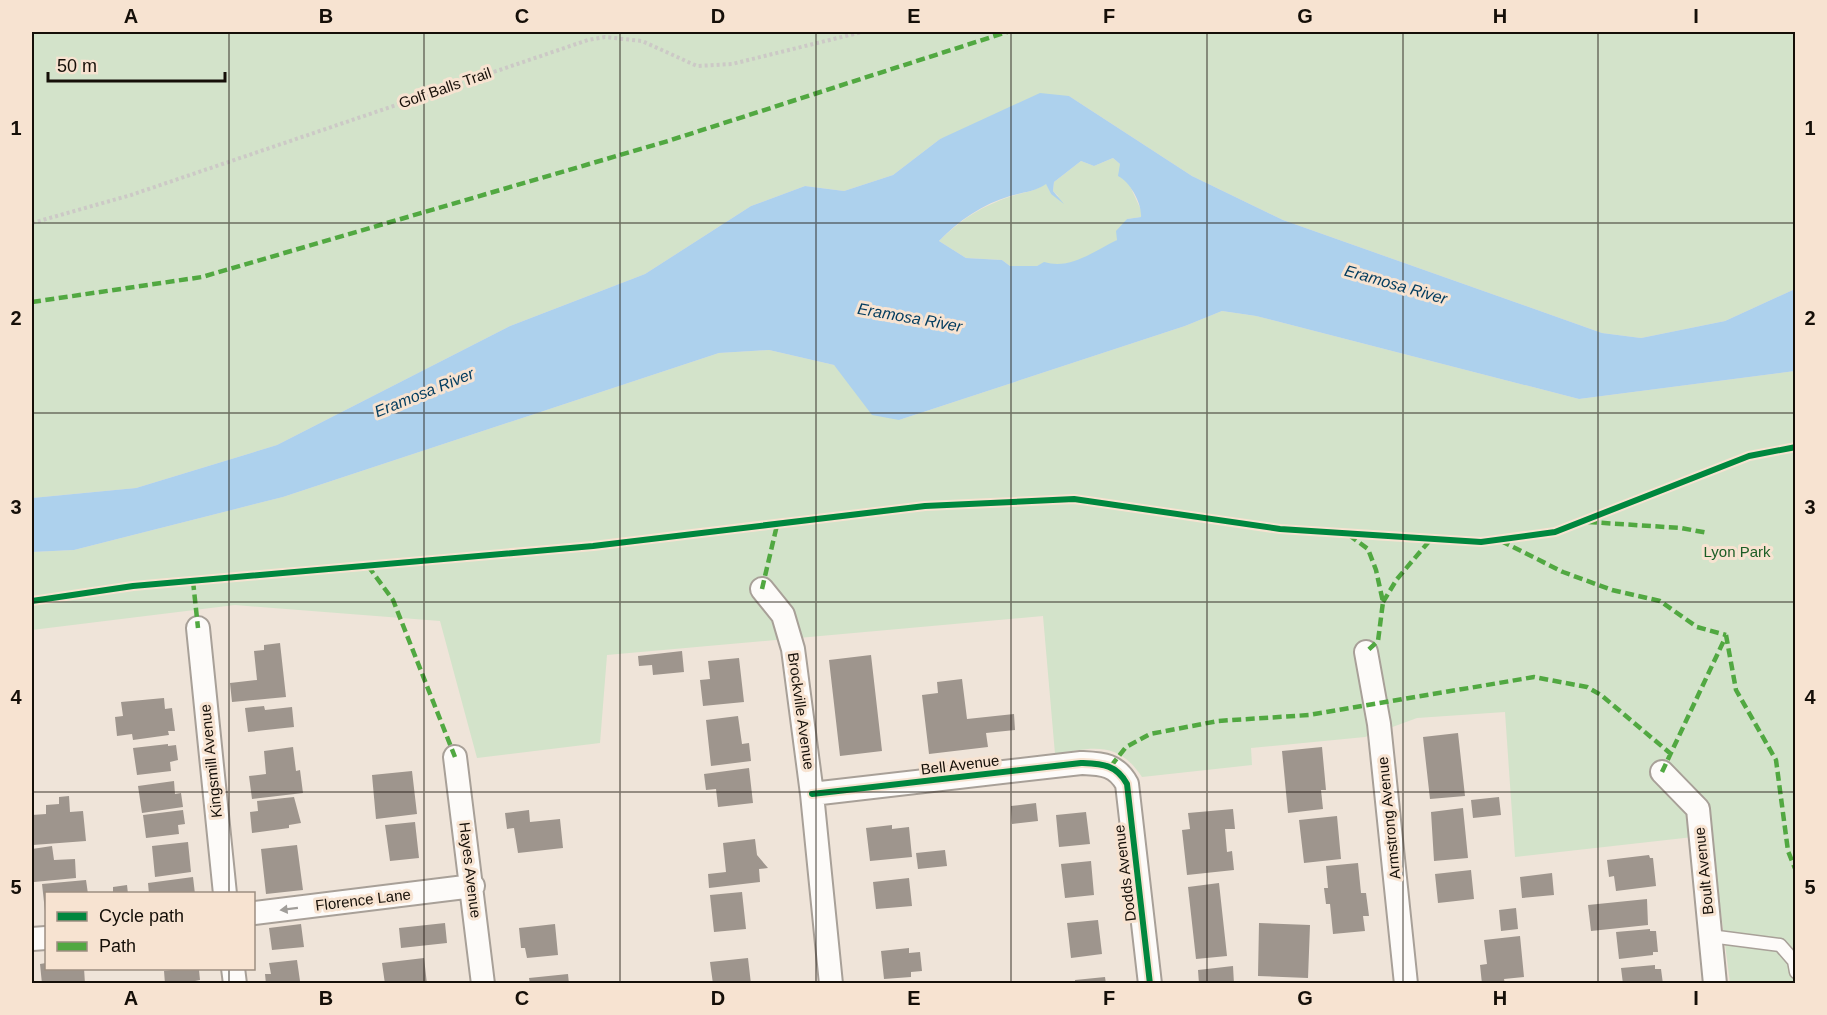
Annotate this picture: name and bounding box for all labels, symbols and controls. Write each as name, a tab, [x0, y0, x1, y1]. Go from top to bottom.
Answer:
text: A	[124, 5, 138, 27]
text: B	[319, 5, 333, 27]
text: C	[515, 5, 529, 27]
text: D	[711, 5, 725, 27]
text: E	[907, 5, 921, 27]
text: F	[1103, 5, 1115, 27]
text: G	[1297, 5, 1313, 27]
text: H	[1493, 5, 1507, 27]
text: I	[1693, 5, 1699, 27]
scale bar	[48, 45, 225, 83]
text: 50 m	[57, 56, 97, 76]
street label: Golf Balls Trail	[396, 64, 493, 111]
text: 1	[10, 117, 22, 139]
text: 1	[1804, 117, 1816, 139]
water label: Eramosa River	[1343, 262, 1450, 307]
water label: Eramosa River	[856, 300, 964, 335]
text: 2	[10, 307, 22, 329]
text: 2	[1804, 307, 1816, 329]
water label: Eramosa River	[372, 365, 477, 420]
text: 3	[10, 496, 22, 518]
text: 3	[1804, 496, 1816, 518]
park label: Lyon Park	[1704, 543, 1771, 560]
street label: Brockville Avenue	[785, 651, 818, 771]
text: 4	[10, 686, 22, 708]
text: 4	[1804, 686, 1816, 708]
street label: Kingsmill Avenue	[196, 703, 225, 819]
street label: Bell Avenue	[920, 751, 1000, 778]
street label: Armstrong Avenue	[1374, 756, 1403, 880]
street label: Hayes Avenue	[456, 821, 485, 919]
street label: Dodds Avenue	[1110, 824, 1139, 922]
street label: Boult Avenue	[1690, 826, 1717, 916]
text: 5	[10, 876, 22, 898]
text: 5	[1804, 876, 1816, 898]
street label: Florence Lane	[314, 885, 412, 914]
legend	[45, 892, 255, 970]
one-way arrow	[280, 904, 299, 914]
text: Cycle path	[99, 906, 184, 926]
text: Path	[99, 936, 136, 956]
text: A	[124, 987, 138, 1009]
text: B	[319, 987, 333, 1009]
text: C	[515, 987, 529, 1009]
text: D	[711, 987, 725, 1009]
text: E	[907, 987, 921, 1009]
text: F	[1103, 987, 1115, 1009]
text: G	[1297, 987, 1313, 1009]
text: H	[1493, 987, 1507, 1009]
text: I	[1693, 987, 1699, 1009]

